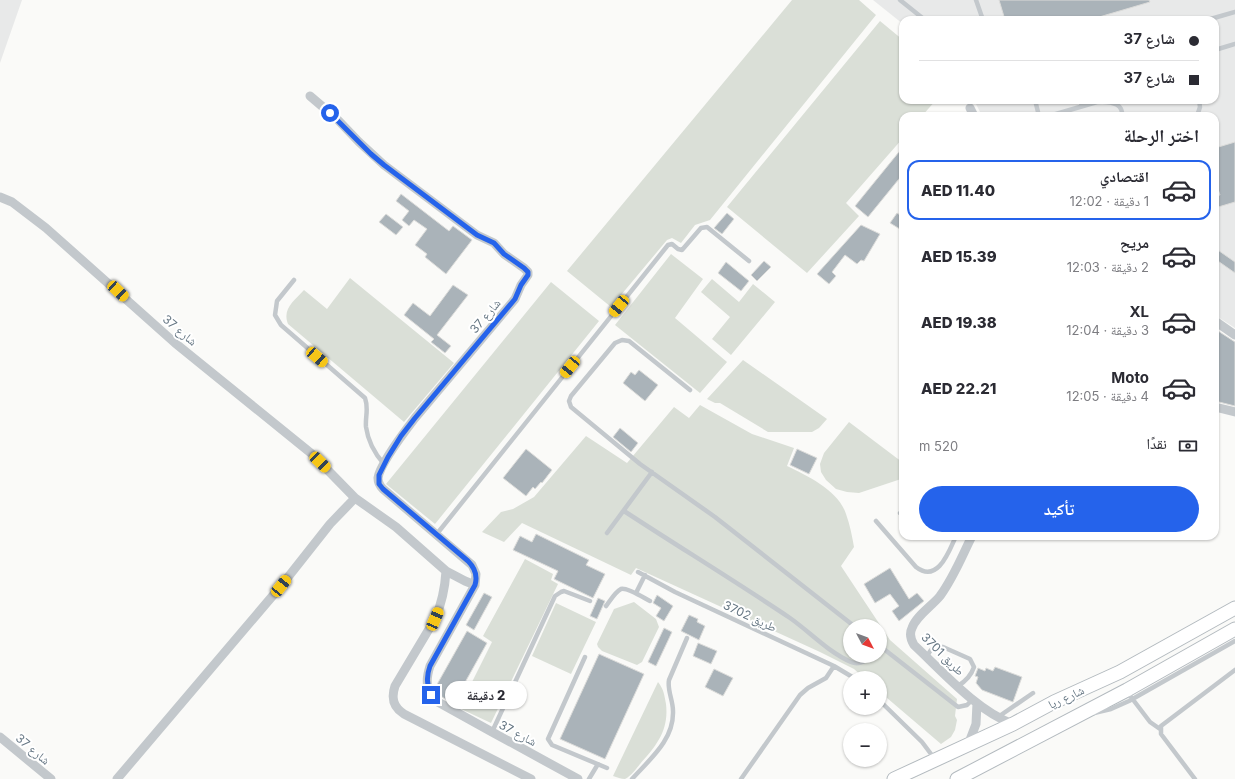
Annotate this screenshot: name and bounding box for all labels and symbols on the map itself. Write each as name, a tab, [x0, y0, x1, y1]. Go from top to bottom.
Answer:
route start	[321, 104, 339, 122]
car	[105, 278, 131, 304]
car	[607, 293, 631, 319]
street label: شارع 37	[466, 296, 505, 337]
street label: شارع 37	[159, 311, 200, 350]
car	[304, 345, 330, 369]
car	[558, 354, 582, 380]
car	[307, 449, 333, 475]
car	[269, 573, 293, 599]
street label: طريق 3702	[721, 597, 779, 635]
car	[425, 606, 445, 632]
north arrow	[843, 619, 887, 663]
street label: طريق 3701	[918, 629, 968, 679]
callout: 2 دقيقة	[445, 681, 527, 709]
street label: شارع ريا	[1046, 682, 1087, 713]
route end	[422, 686, 440, 704]
street label: شارع 37	[496, 717, 539, 750]
street label: شارع 37	[12, 730, 53, 769]

